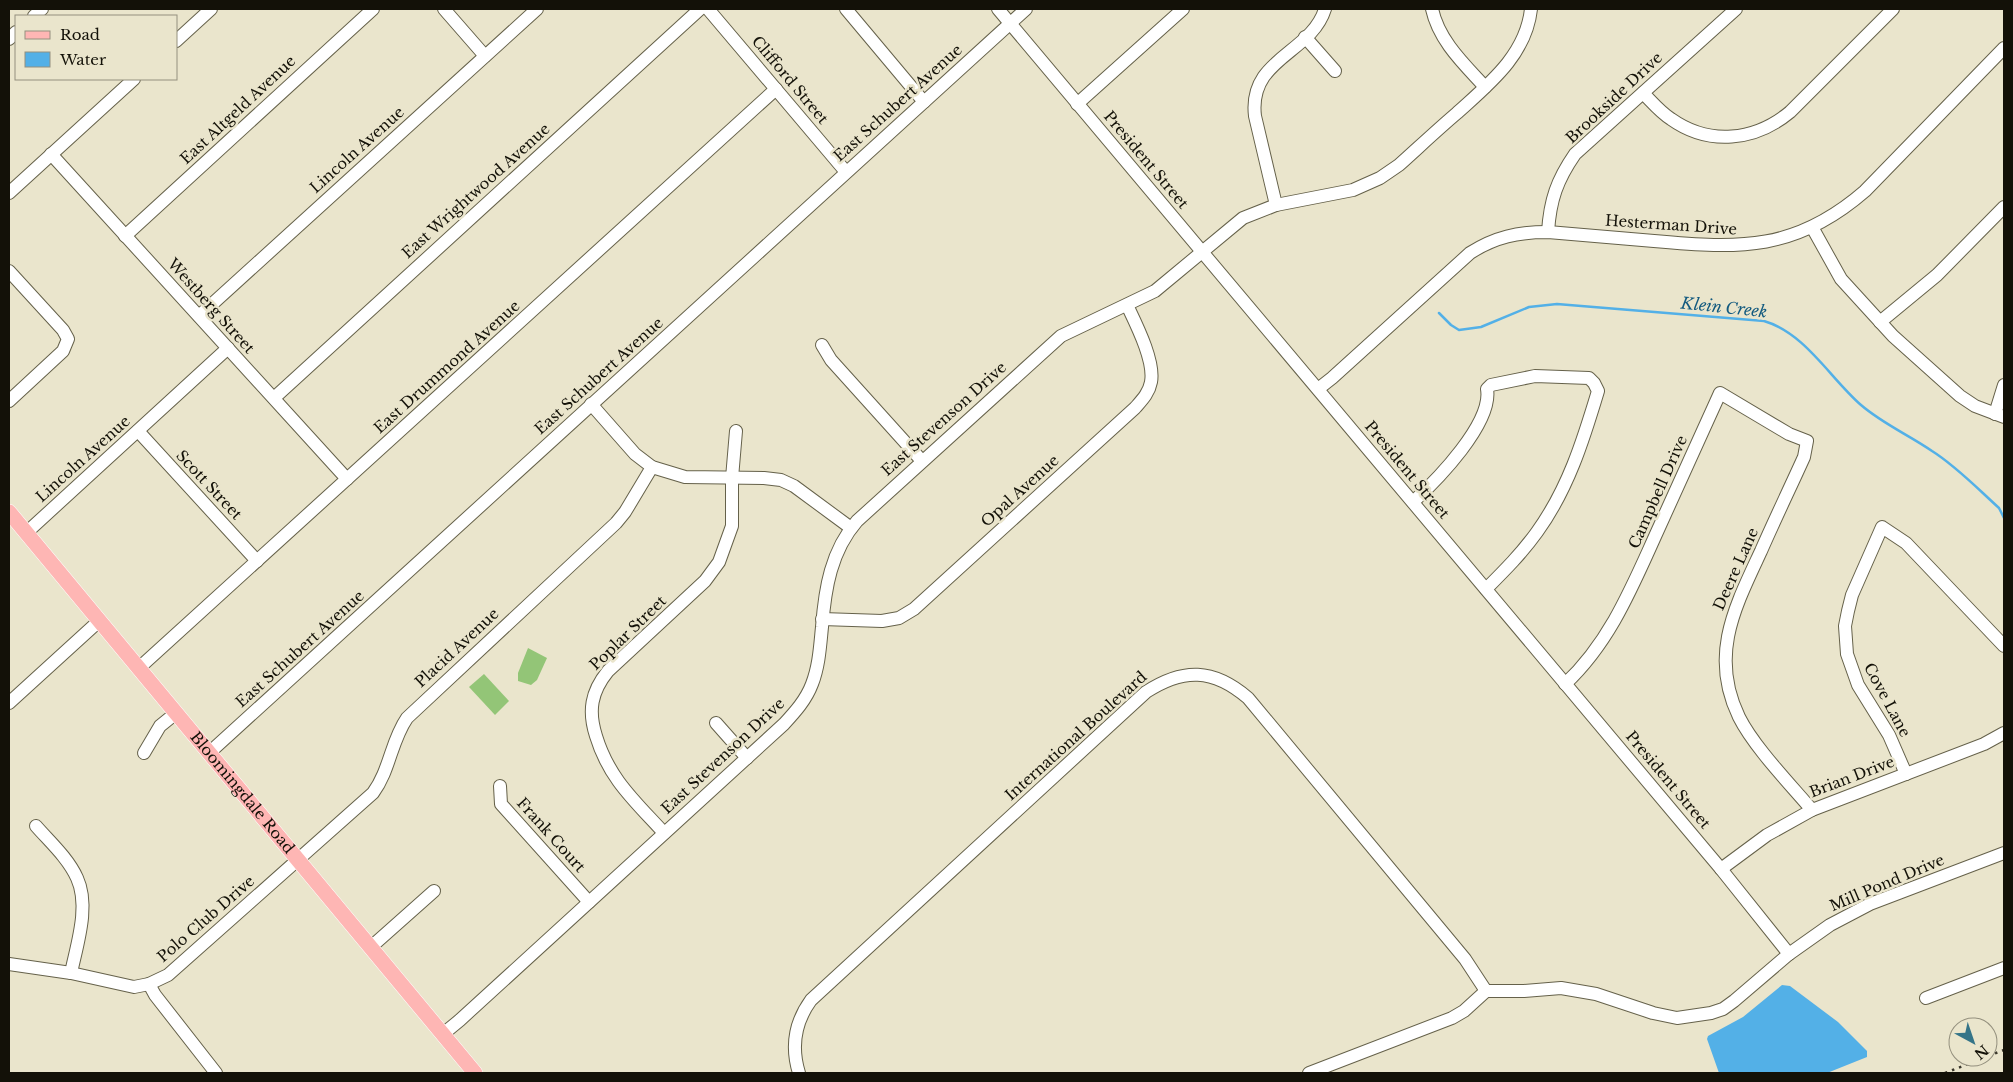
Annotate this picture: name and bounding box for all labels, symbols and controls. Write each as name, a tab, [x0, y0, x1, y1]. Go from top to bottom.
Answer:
legend	[15, 15, 178, 80]
text: Road	[60, 25, 100, 44]
street label: Clifford Street	[748, 32, 833, 128]
street label: East Schubert Avenue	[830, 40, 966, 165]
street label: Brookside Drive	[1561, 48, 1666, 147]
text: Water	[59, 50, 107, 69]
street label: East Altgeld Avenue	[176, 51, 299, 168]
street label: Lincoln Avenue	[306, 102, 408, 197]
street label: President Street	[1100, 107, 1193, 213]
street label: East Wrightwood Avenue	[398, 119, 554, 262]
street label: Hesterman Drive	[1604, 210, 1738, 239]
street label: Westberg Street	[163, 253, 259, 357]
water label: Klein Creek	[1679, 292, 1768, 321]
street label: East Drummond Avenue	[370, 296, 524, 437]
street label: East Schubert Avenue	[531, 313, 667, 438]
street label: East Stevenson Drive	[877, 358, 1010, 480]
street label: Lincoln Avenue	[32, 411, 134, 506]
street label: President Street	[1361, 417, 1454, 523]
street label: Campbell Drive	[1624, 432, 1691, 551]
street label: Scott Street	[172, 446, 247, 524]
street label: Opal Avenue	[977, 451, 1063, 531]
street label: Deere Lane	[1709, 525, 1762, 613]
street label: East Schubert Avenue	[232, 586, 368, 711]
street label: Poplar Street	[585, 591, 670, 674]
street label: Placid Avenue	[411, 604, 502, 691]
street label: Cove Lane	[1860, 659, 1915, 740]
street label: International Boulevard	[1001, 667, 1150, 804]
street label: East Stevenson Drive	[657, 694, 788, 818]
street label: President Street	[1622, 727, 1715, 833]
street label: Bloomingdale Road	[187, 728, 299, 857]
street label: Brian Drive	[1807, 752, 1897, 801]
street label: Frank Court	[513, 793, 590, 876]
street label: Mill Pond Drive	[1827, 850, 1947, 915]
street label: Polo Club Drive	[153, 871, 258, 966]
north arrow	[1948, 1017, 1998, 1067]
text: N	[1971, 1041, 1992, 1063]

